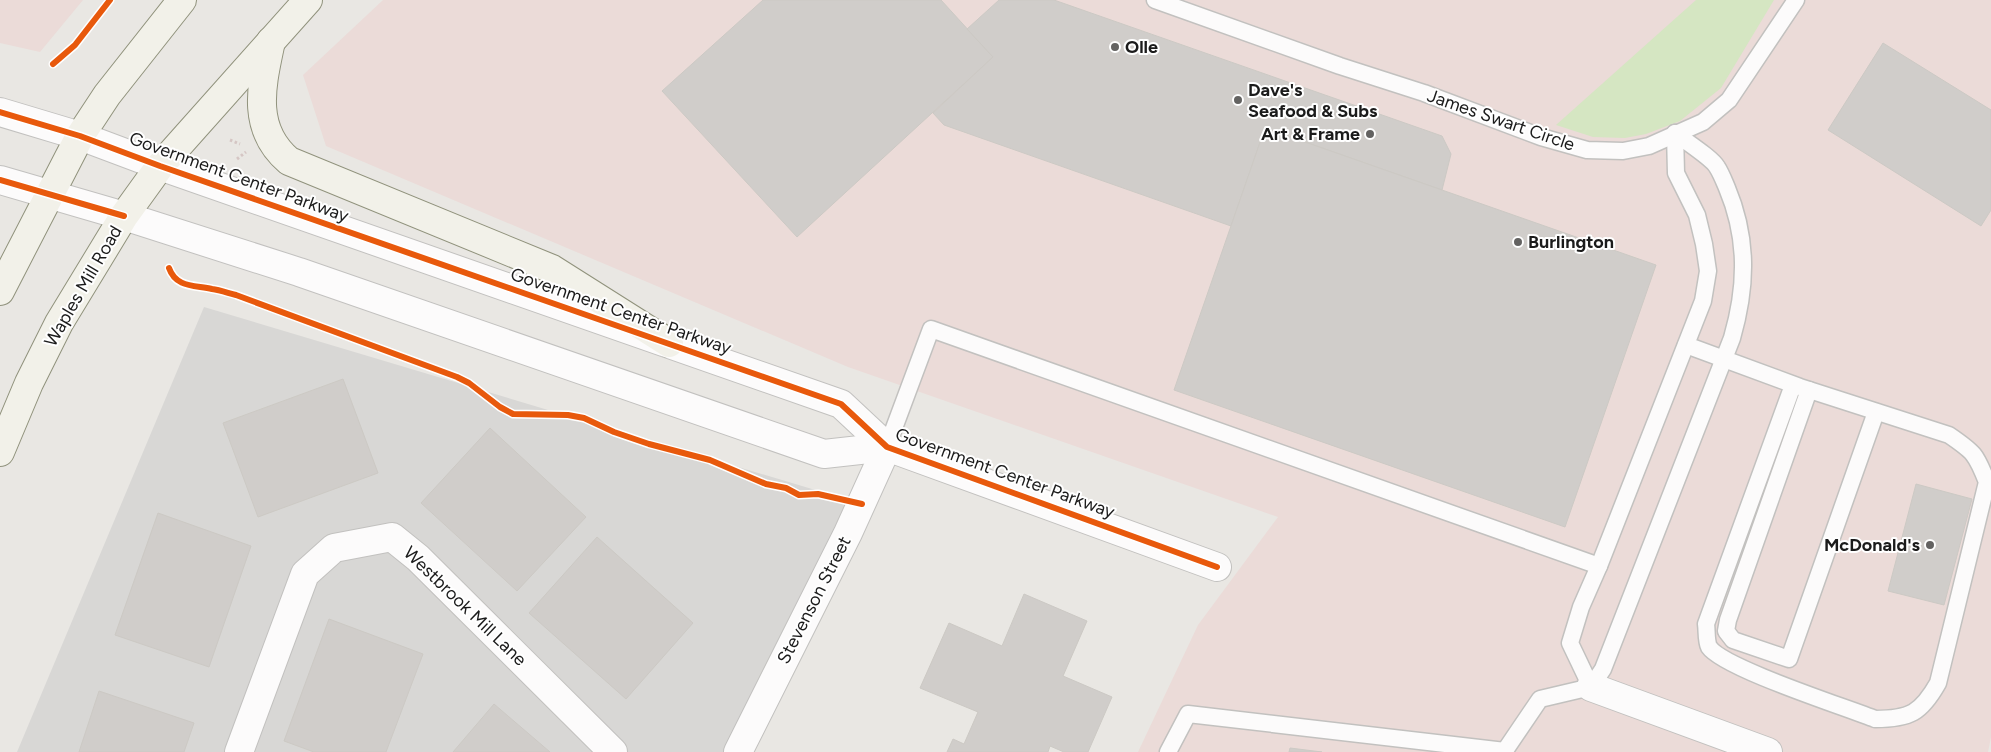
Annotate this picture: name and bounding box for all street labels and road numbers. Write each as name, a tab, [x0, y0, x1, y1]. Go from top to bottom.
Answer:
street label: James Swart Circle	[1424, 84, 1578, 156]
street label: Government Center Parkway	[126, 127, 352, 227]
street label: Waples Mill Road	[39, 222, 127, 350]
street label: Government Center Parkway	[508, 263, 735, 359]
street label: Government Center Parkway	[892, 423, 1118, 523]
street label: Stevenson Street	[772, 532, 856, 667]
street label: Westbrook Mill Lane	[399, 542, 531, 670]

